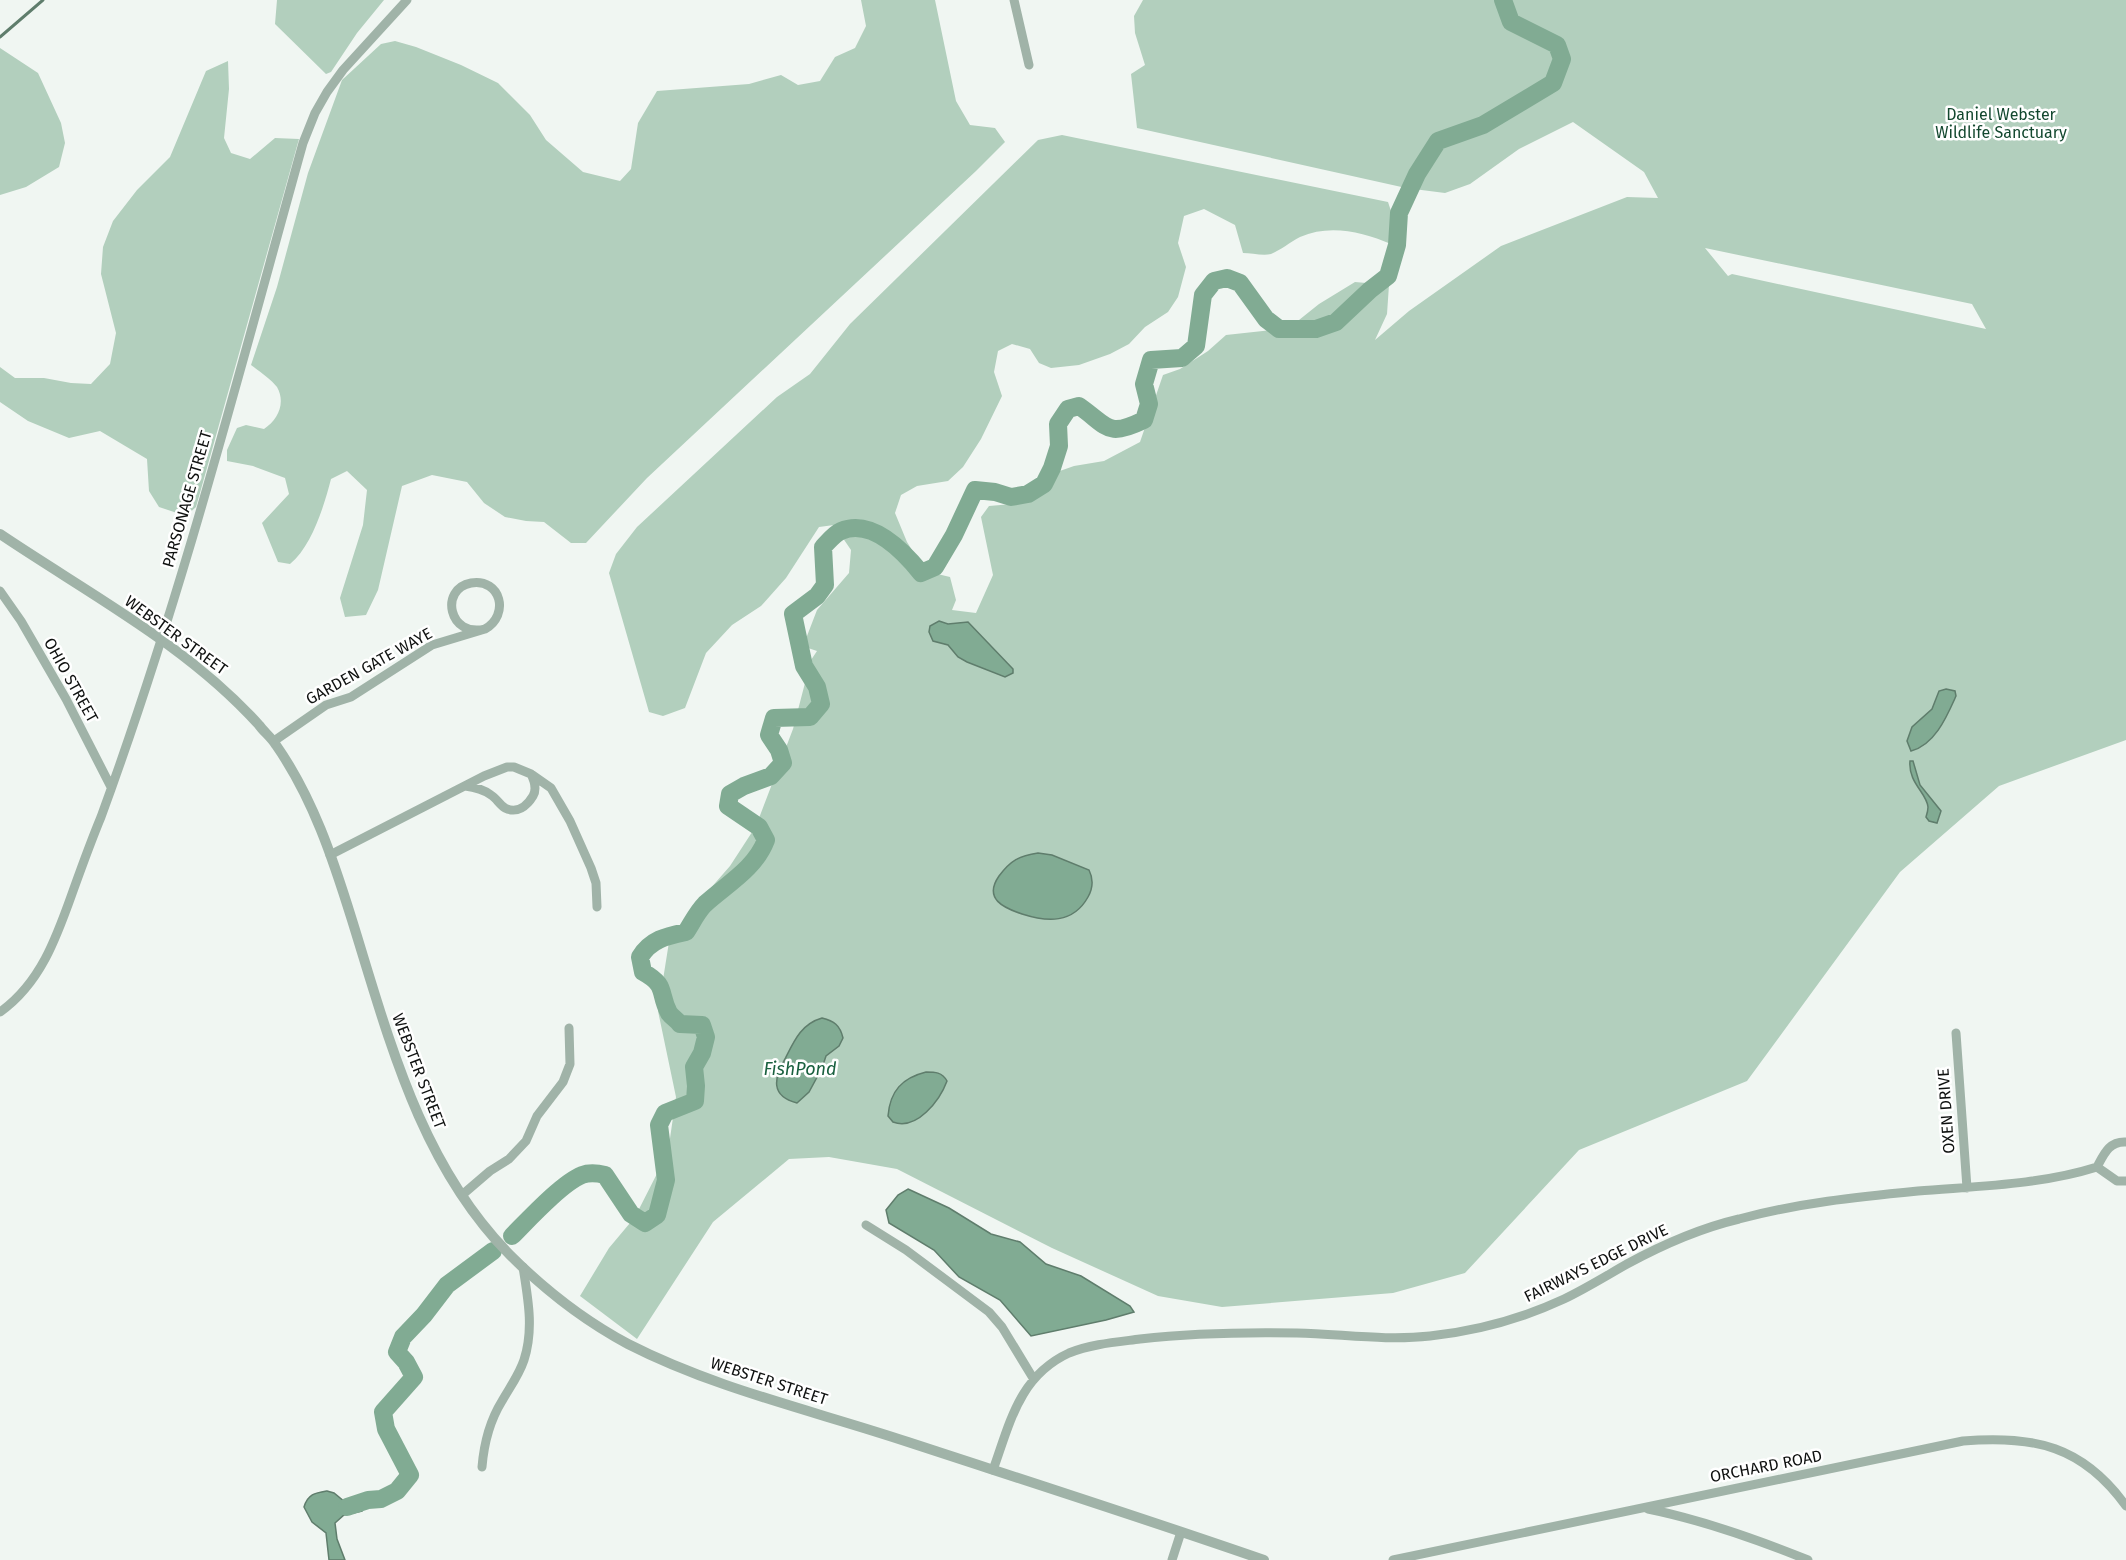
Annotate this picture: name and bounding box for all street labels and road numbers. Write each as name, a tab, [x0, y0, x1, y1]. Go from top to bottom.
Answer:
street label: PARSONAGE STREET	[158, 428, 216, 570]
street label: WEBSTER STREET	[121, 591, 232, 679]
street label: GARDEN GATE WAYE	[303, 623, 435, 709]
street label: OHIO STREET	[40, 634, 102, 726]
street label: WEBSTER STREET	[388, 1011, 450, 1132]
street label: OXEN DRIVE	[1934, 1068, 1958, 1154]
street label: FAIRWAYS EDGE DRIVE	[1521, 1220, 1671, 1306]
street label: WEBSTER STREET	[708, 1353, 831, 1409]
street label: ORCHARD ROAD	[1708, 1446, 1824, 1486]

